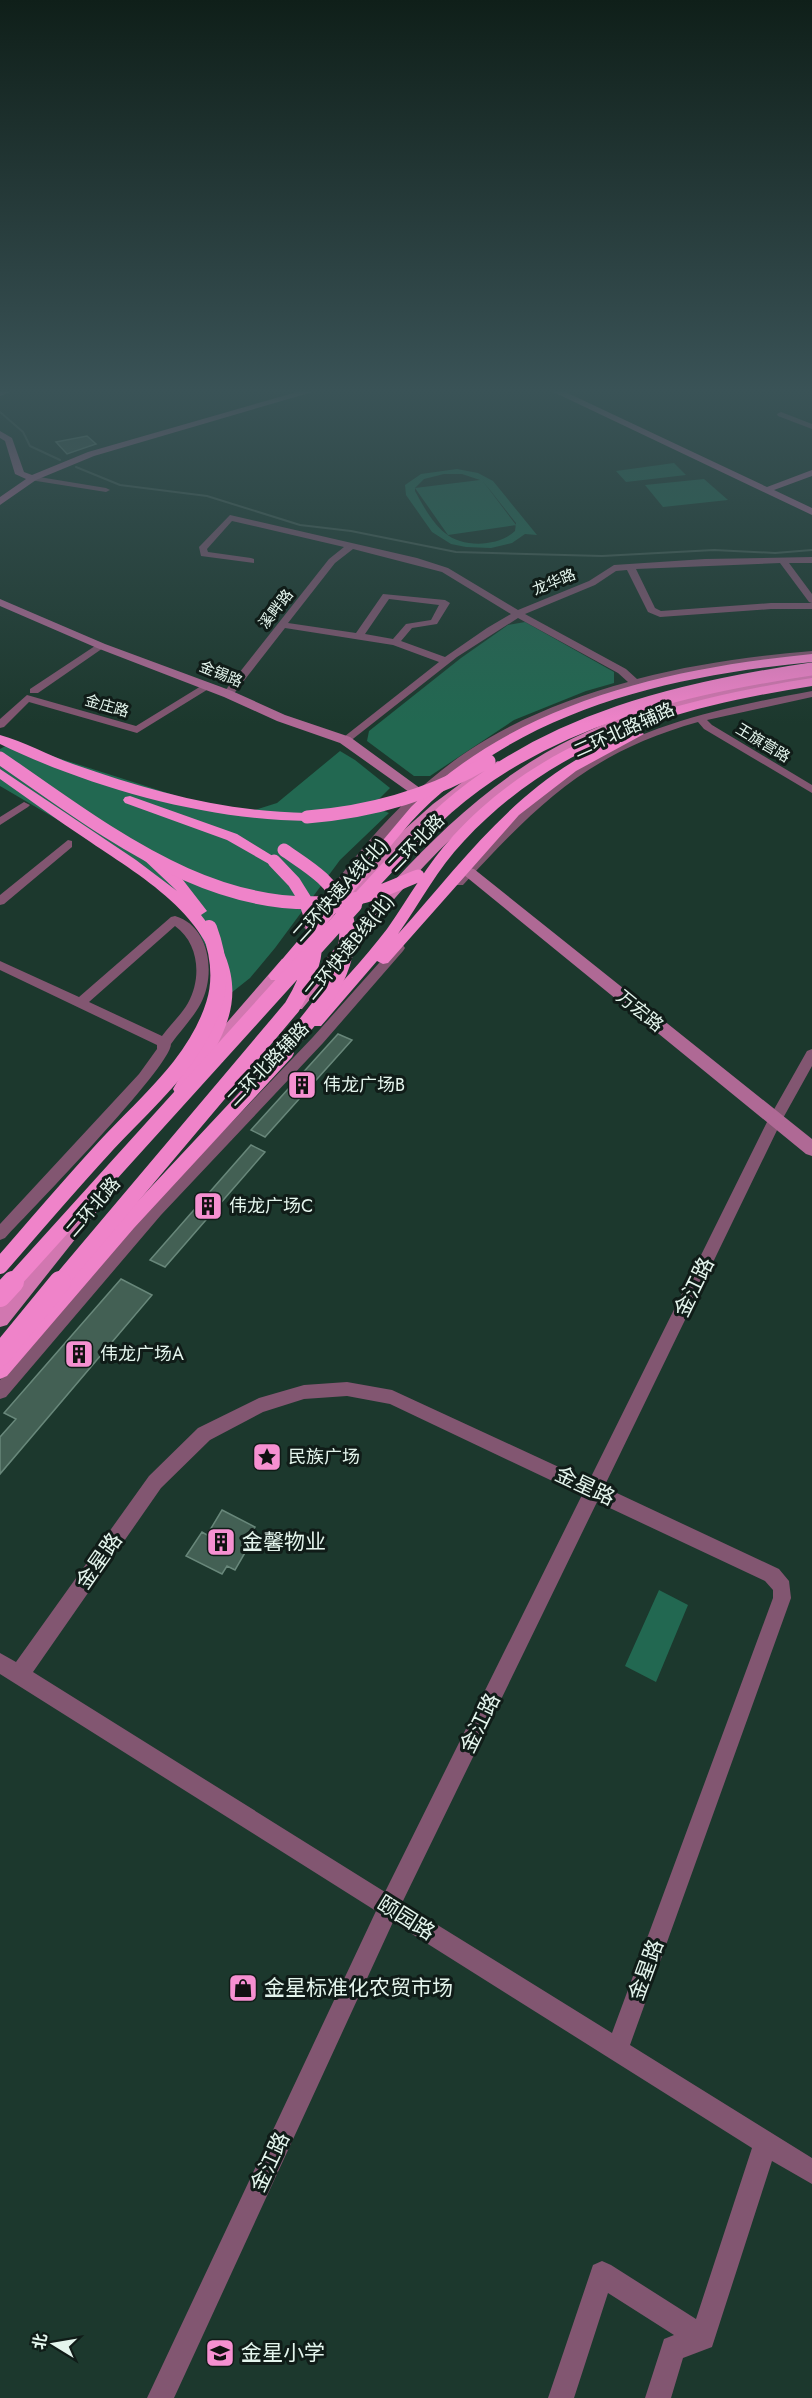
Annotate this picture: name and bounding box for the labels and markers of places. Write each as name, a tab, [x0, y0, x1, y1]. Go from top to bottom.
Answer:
building icon: 伟龙广场B	[286, 1069, 318, 1101]
place label: 伟龙广场B	[323, 1072, 405, 1098]
building icon: 伟龙广场C	[192, 1190, 224, 1222]
place label: 伟龙广场C	[229, 1193, 313, 1219]
building icon: 伟龙广场A	[63, 1338, 95, 1370]
place label: 伟龙广场A	[100, 1341, 184, 1367]
place icon: 民族广场	[251, 1441, 283, 1473]
place label: 民族广场	[288, 1444, 360, 1470]
building icon: 金馨物业	[205, 1526, 237, 1558]
place label: 金馨物业	[242, 1527, 326, 1557]
shop icon: 金星标准化农贸市场	[227, 1972, 259, 2004]
place label: 金星标准化农贸市场	[264, 1973, 453, 2003]
school or university icon: 金星小学	[204, 2337, 236, 2369]
place label: 金星小学	[241, 2338, 325, 2368]

